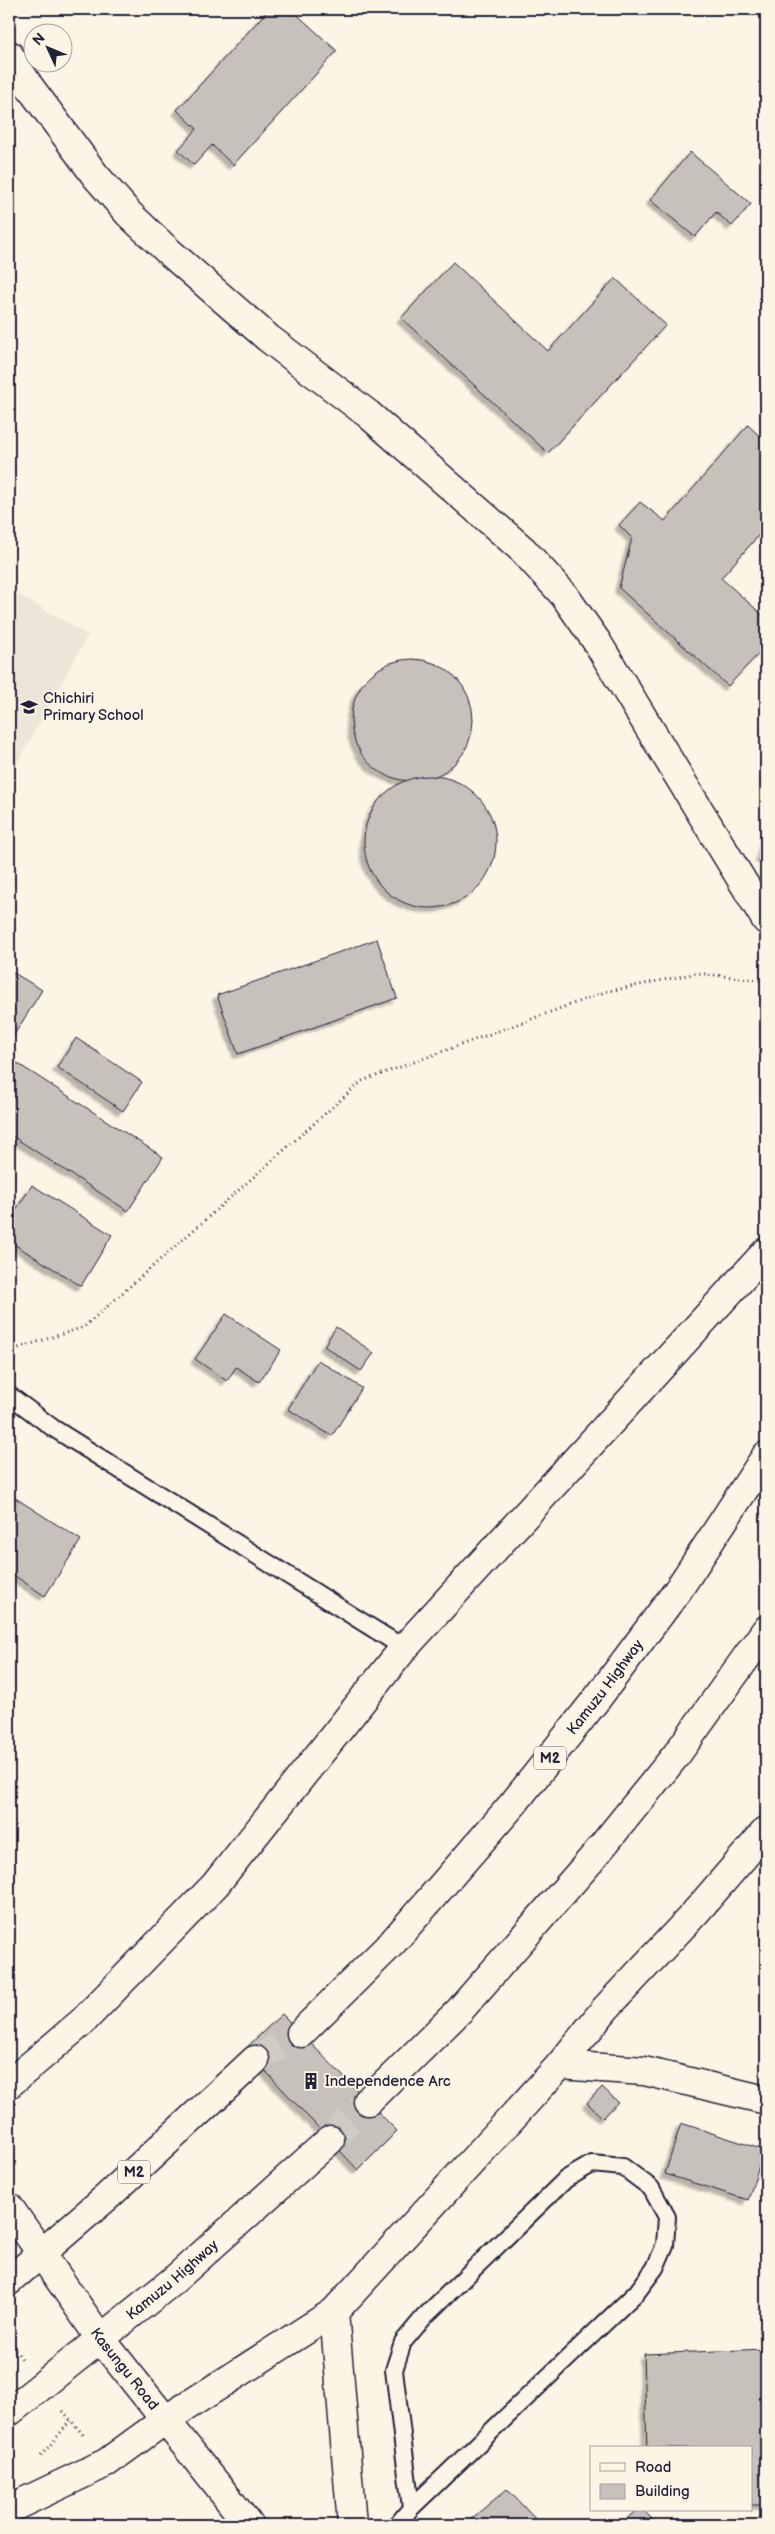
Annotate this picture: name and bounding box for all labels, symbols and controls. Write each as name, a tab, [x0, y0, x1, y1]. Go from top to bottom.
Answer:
north arrow	[22, 22, 72, 72]
text: N	[29, 30, 49, 49]
place label: Chichiri Primary School	[43, 689, 144, 725]
school or university icon: Chichiri Primary School	[19, 697, 39, 717]
street label: Kamuzu Highway	[562, 1636, 647, 1739]
road number: M2	[534, 1746, 566, 1770]
building icon: Independence Arc	[301, 2071, 321, 2091]
place label: Independence Arc	[325, 2072, 451, 2091]
road number: M2	[118, 2160, 150, 2184]
street label: Kamuzu Highway	[122, 2235, 222, 2324]
street label: Kasungu Road	[86, 2324, 163, 2414]
legend	[590, 2446, 752, 2512]
text: Road	[635, 2458, 671, 2477]
text: Building	[635, 2482, 690, 2501]

